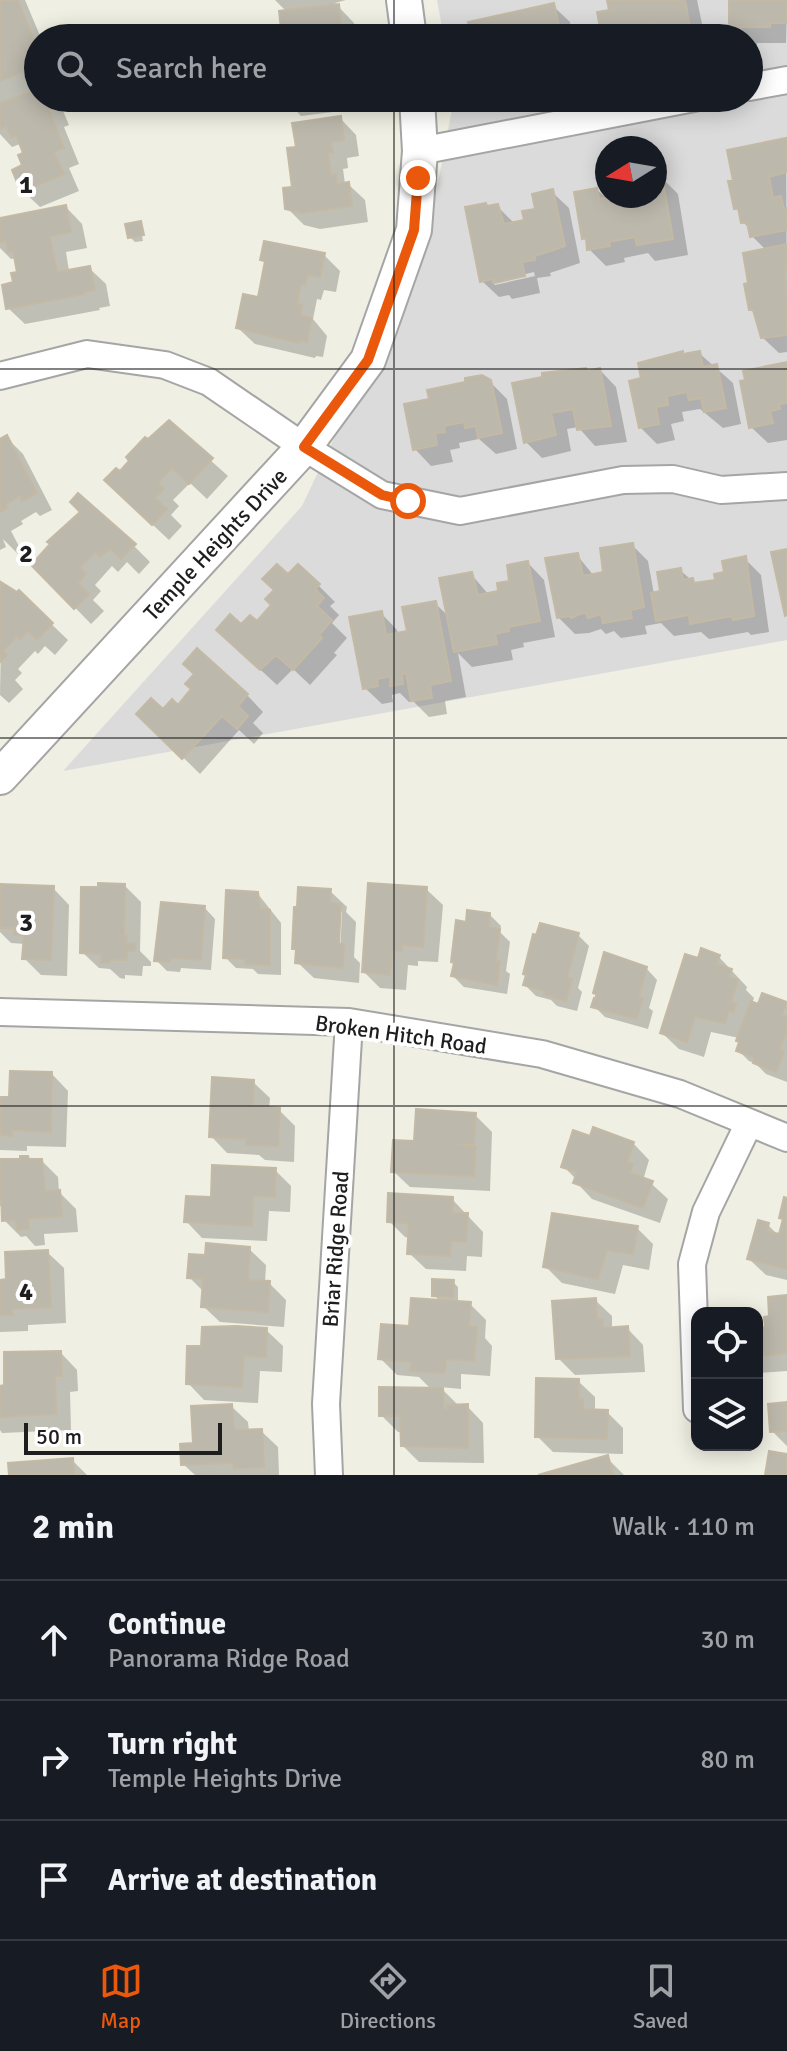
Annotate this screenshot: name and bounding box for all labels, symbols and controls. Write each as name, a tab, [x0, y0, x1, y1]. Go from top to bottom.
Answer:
search box	[24, 24, 763, 112]
icon: search	[52, 46, 96, 90]
text: Search here	[116, 50, 267, 87]
north arrow	[595, 136, 667, 208]
route end	[400, 160, 436, 196]
text: 1	[19, 169, 33, 201]
street label: Temple Heights Drive	[138, 463, 293, 626]
route start	[390, 483, 426, 519]
text: 2	[19, 538, 33, 570]
text: 3	[19, 907, 33, 939]
street label: Broken Hitch Road	[313, 1009, 488, 1060]
street label: Briar Ridge Road	[317, 1170, 354, 1328]
text: 4	[19, 1276, 33, 1308]
map controls	[691, 1307, 763, 1451]
button: locate	[691, 1307, 763, 1379]
button: layers	[691, 1379, 763, 1451]
scale bar	[24, 1419, 222, 1455]
text: 50 m	[36, 1423, 82, 1450]
text: 2 min	[32, 1506, 114, 1548]
text: Walk · 110 m	[612, 1511, 755, 1543]
text: Continue	[108, 1606, 226, 1643]
icon: ahead	[32, 1618, 76, 1662]
text: 30 m	[700, 1624, 755, 1656]
text: Panorama Ridge Road	[108, 1643, 350, 1675]
text: Turn right	[108, 1726, 237, 1763]
icon: right	[32, 1738, 76, 1782]
text: 80 m	[700, 1744, 755, 1776]
text: Temple Heights Drive	[108, 1763, 342, 1795]
icon: arrive	[32, 1858, 76, 1902]
text: Arrive at destination	[108, 1862, 377, 1899]
tab: Map	[99, 1959, 143, 2034]
tab: Directions	[340, 1959, 436, 2034]
tab: Saved	[633, 1959, 688, 2034]

